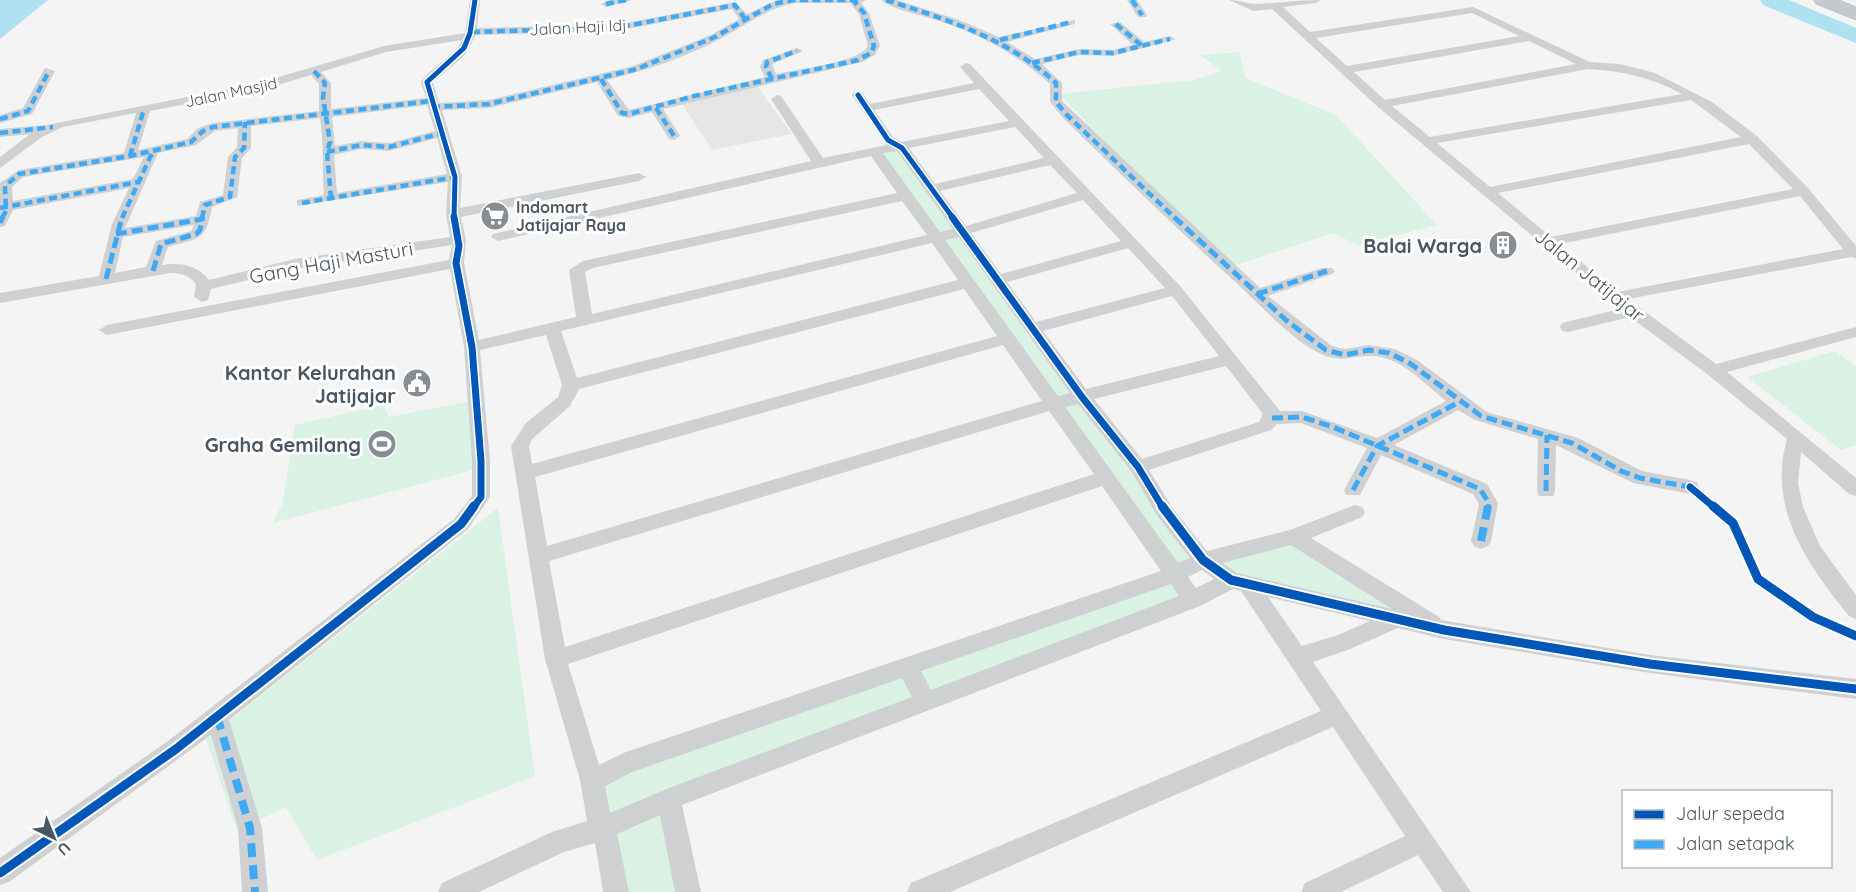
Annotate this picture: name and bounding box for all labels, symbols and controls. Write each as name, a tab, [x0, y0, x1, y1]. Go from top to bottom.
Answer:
street label: Jalan Haji Idj	[529, 14, 627, 40]
street label: Jalan Masjid	[183, 72, 279, 112]
place label: Indomart Jatijajar Raya	[516, 197, 626, 235]
supermarket icon: Indomart Jatijajar Raya	[479, 200, 511, 232]
street label: Jalan Jatijajar	[1530, 223, 1650, 327]
building icon: Balai Warga	[1487, 229, 1519, 261]
place label: Balai Warga	[1363, 233, 1482, 258]
street label: Gang Haji Masturi	[247, 235, 415, 289]
place label: Kantor Kelurahan Jatijajar	[225, 360, 396, 408]
public building icon: Kantor Kelurahan Jatijajar	[401, 367, 433, 399]
sports icon: Graha Gemilang	[366, 428, 398, 460]
place label: Graha Gemilang	[205, 432, 361, 457]
legend	[1622, 790, 1832, 868]
text: Jalur sepeda	[1676, 802, 1785, 825]
north arrow	[24, 808, 84, 868]
text: Jalan setapak	[1676, 832, 1795, 855]
text: U	[53, 838, 75, 860]

